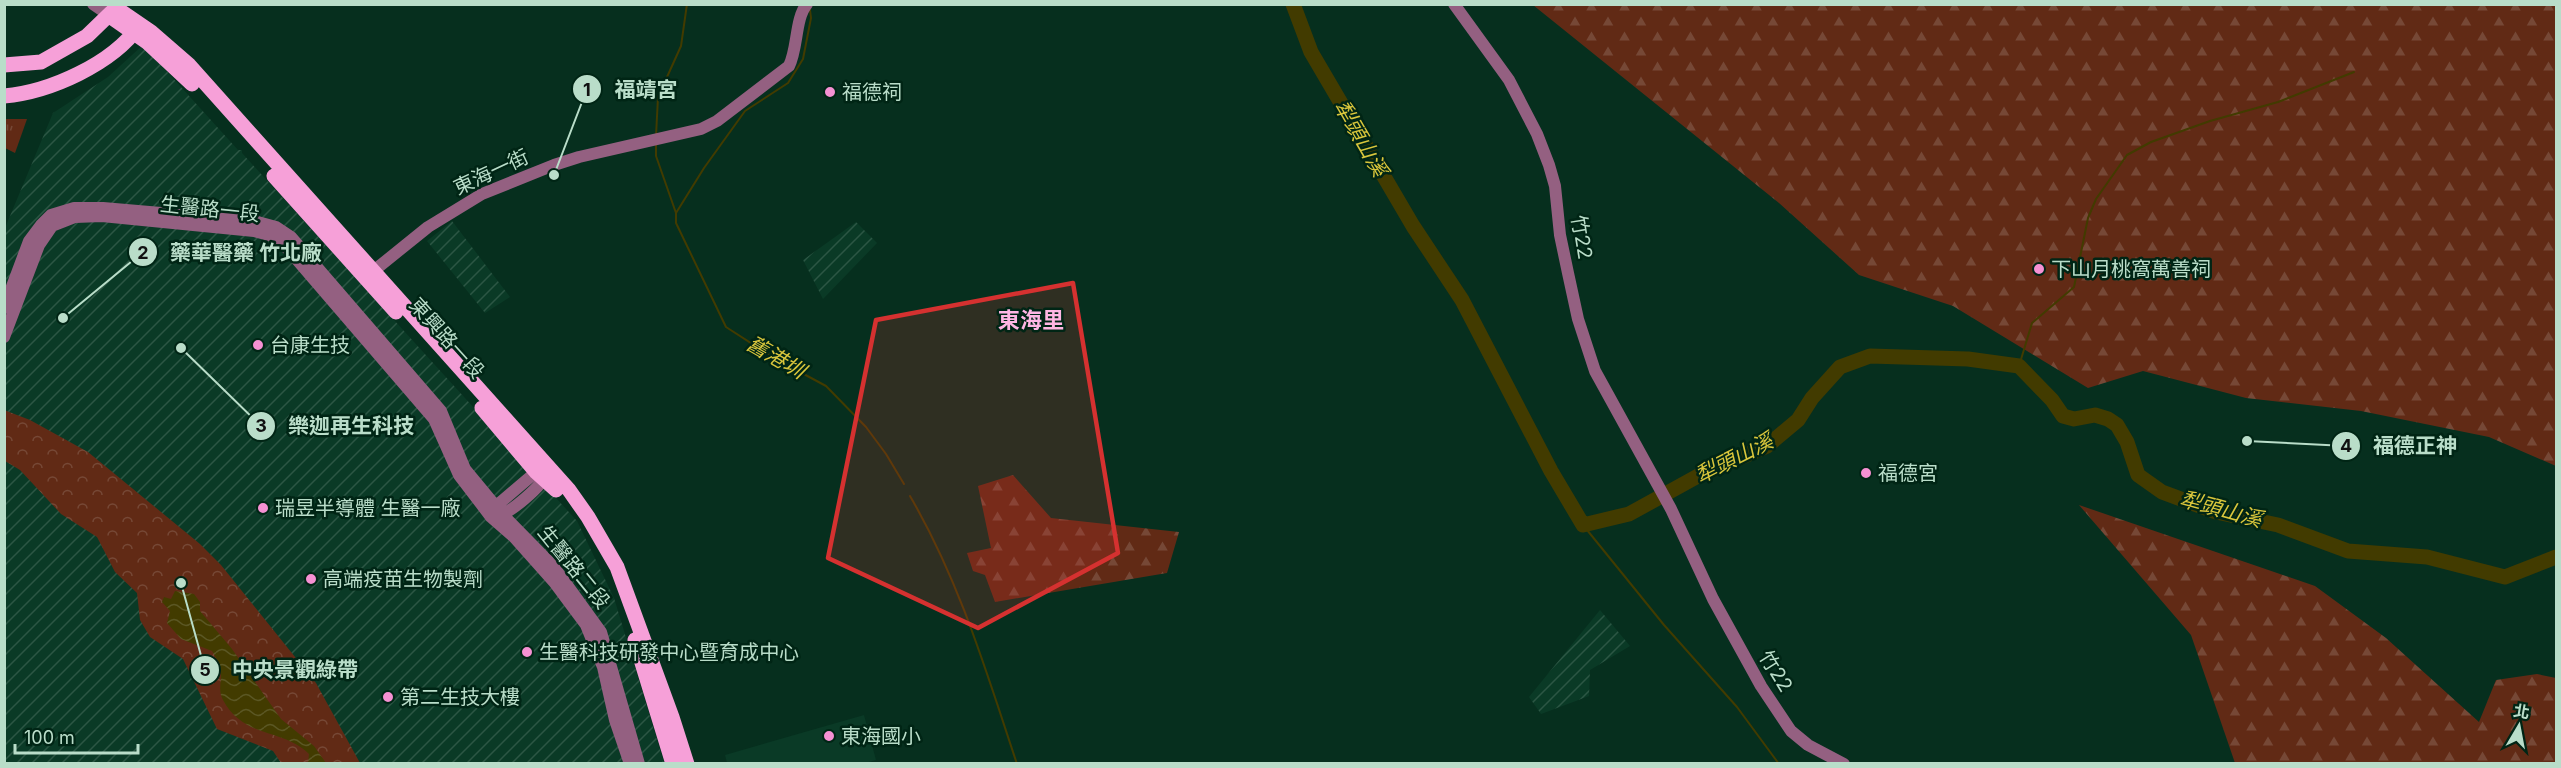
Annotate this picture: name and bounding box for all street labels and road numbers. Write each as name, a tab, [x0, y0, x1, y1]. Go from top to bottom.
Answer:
street label: 東海一街	[450, 144, 532, 200]
street label: 生醫路一段	[159, 192, 261, 226]
street label: 竹22	[1567, 213, 1597, 261]
street label: 東興路一段	[405, 293, 489, 383]
street label: 生醫路二段	[533, 521, 615, 613]
street label: 竹22	[1754, 646, 1798, 696]

